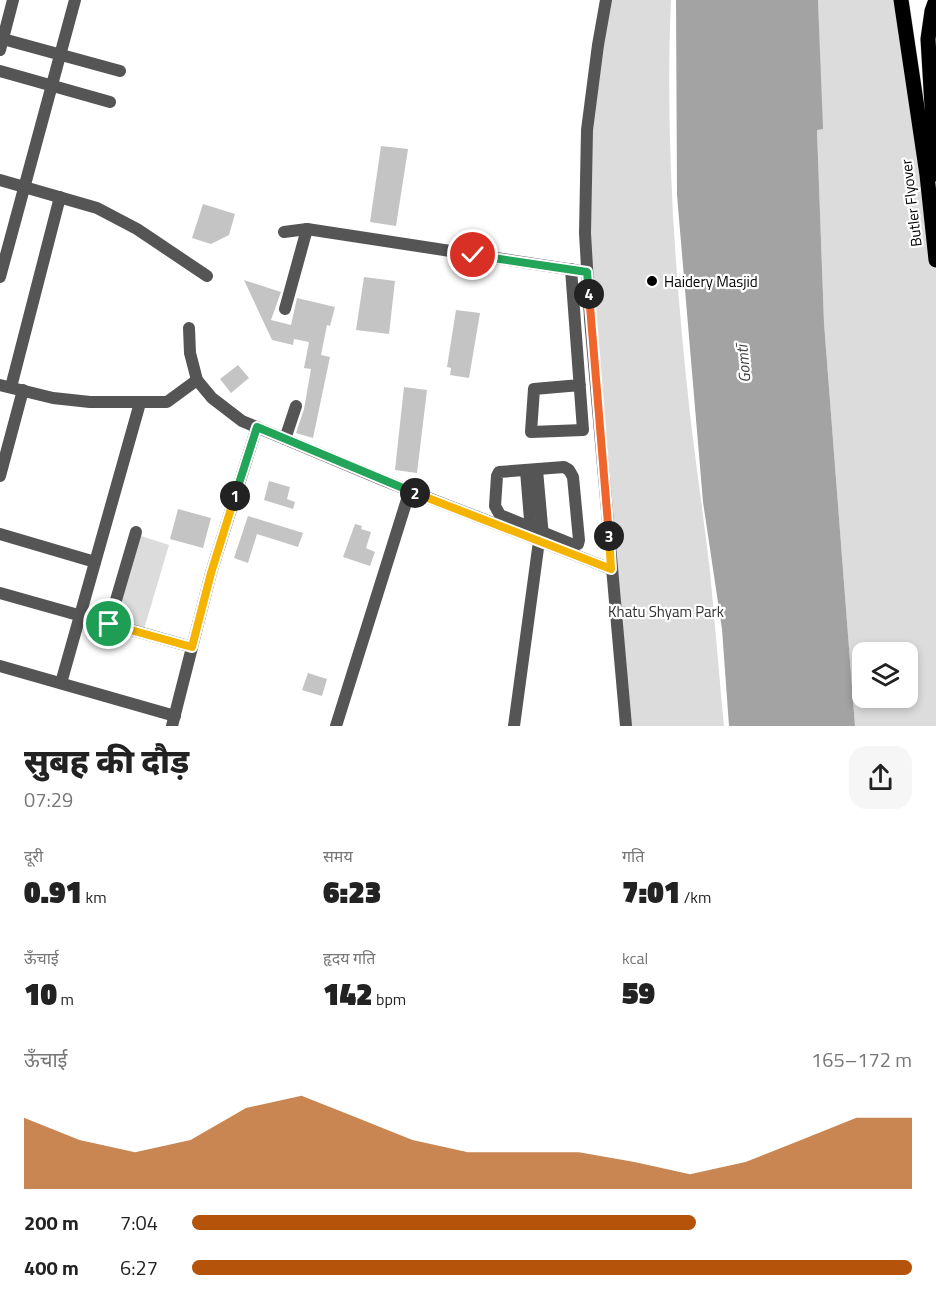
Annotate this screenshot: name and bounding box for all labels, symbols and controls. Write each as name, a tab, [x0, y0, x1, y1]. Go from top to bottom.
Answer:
street label: Butler Flyover	[894, 158, 928, 248]
pin	[447, 229, 498, 280]
icon: check	[456, 238, 489, 271]
place label: Haidery Masjid	[664, 270, 758, 293]
marker: Haidery Masjid	[645, 274, 659, 288]
pin: 4	[574, 279, 604, 309]
text: 4	[585, 282, 593, 306]
water label: Gomtī	[729, 340, 757, 384]
pin: 2	[400, 478, 430, 508]
pin: 1	[220, 481, 250, 511]
text: 2	[411, 481, 419, 505]
text: 1	[231, 484, 239, 508]
pin: 3	[594, 521, 624, 551]
text: 3	[605, 524, 613, 548]
pin	[83, 598, 134, 649]
park label: Khatu Shyam Park	[608, 600, 724, 623]
icon: arrive	[92, 607, 125, 640]
map controls	[852, 642, 918, 708]
button: layers	[852, 642, 918, 708]
text: सुबह की दौड़	[24, 736, 189, 786]
button: share	[849, 746, 912, 809]
text: 07:29	[24, 784, 73, 815]
text: दूरी	[24, 844, 43, 868]
text: समय	[323, 844, 353, 868]
text: गति	[622, 844, 644, 868]
text: 0.91	[24, 869, 82, 915]
text: 6:23	[323, 869, 381, 915]
text: 7:01	[622, 869, 680, 915]
text: km	[82, 885, 107, 909]
text: /km	[680, 885, 711, 909]
text: ऊँचाई	[24, 946, 59, 970]
text: हृदय गति	[323, 946, 375, 970]
text: kcal	[622, 946, 648, 970]
text: 59	[622, 970, 655, 1016]
text: 10	[24, 971, 57, 1017]
text: 142	[323, 971, 373, 1017]
text: m	[57, 987, 74, 1011]
text: bpm	[373, 987, 406, 1011]
text: ऊँचाई	[24, 1044, 67, 1075]
text: 165–172 m	[811, 1044, 912, 1075]
text: 200 m	[24, 1207, 79, 1238]
text: 7:04	[120, 1207, 158, 1238]
text: 400 m	[24, 1252, 79, 1283]
text: 6:27	[120, 1252, 158, 1283]

